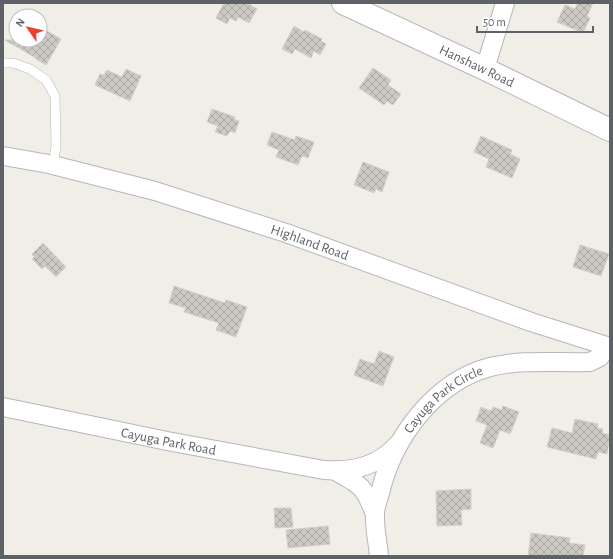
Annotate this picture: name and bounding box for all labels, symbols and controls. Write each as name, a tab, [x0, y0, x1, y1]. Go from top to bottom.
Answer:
north arrow	[8, 8, 48, 48]
scale bar	[477, 8, 593, 34]
text: N	[13, 16, 27, 29]
text: 50 m	[483, 16, 506, 28]
street label: Hanshaw Road	[437, 43, 516, 90]
street label: Highland Road	[269, 223, 350, 263]
street label: Cayuga Park Circle	[402, 364, 485, 436]
street label: Cayuga Park Road	[120, 426, 217, 458]

